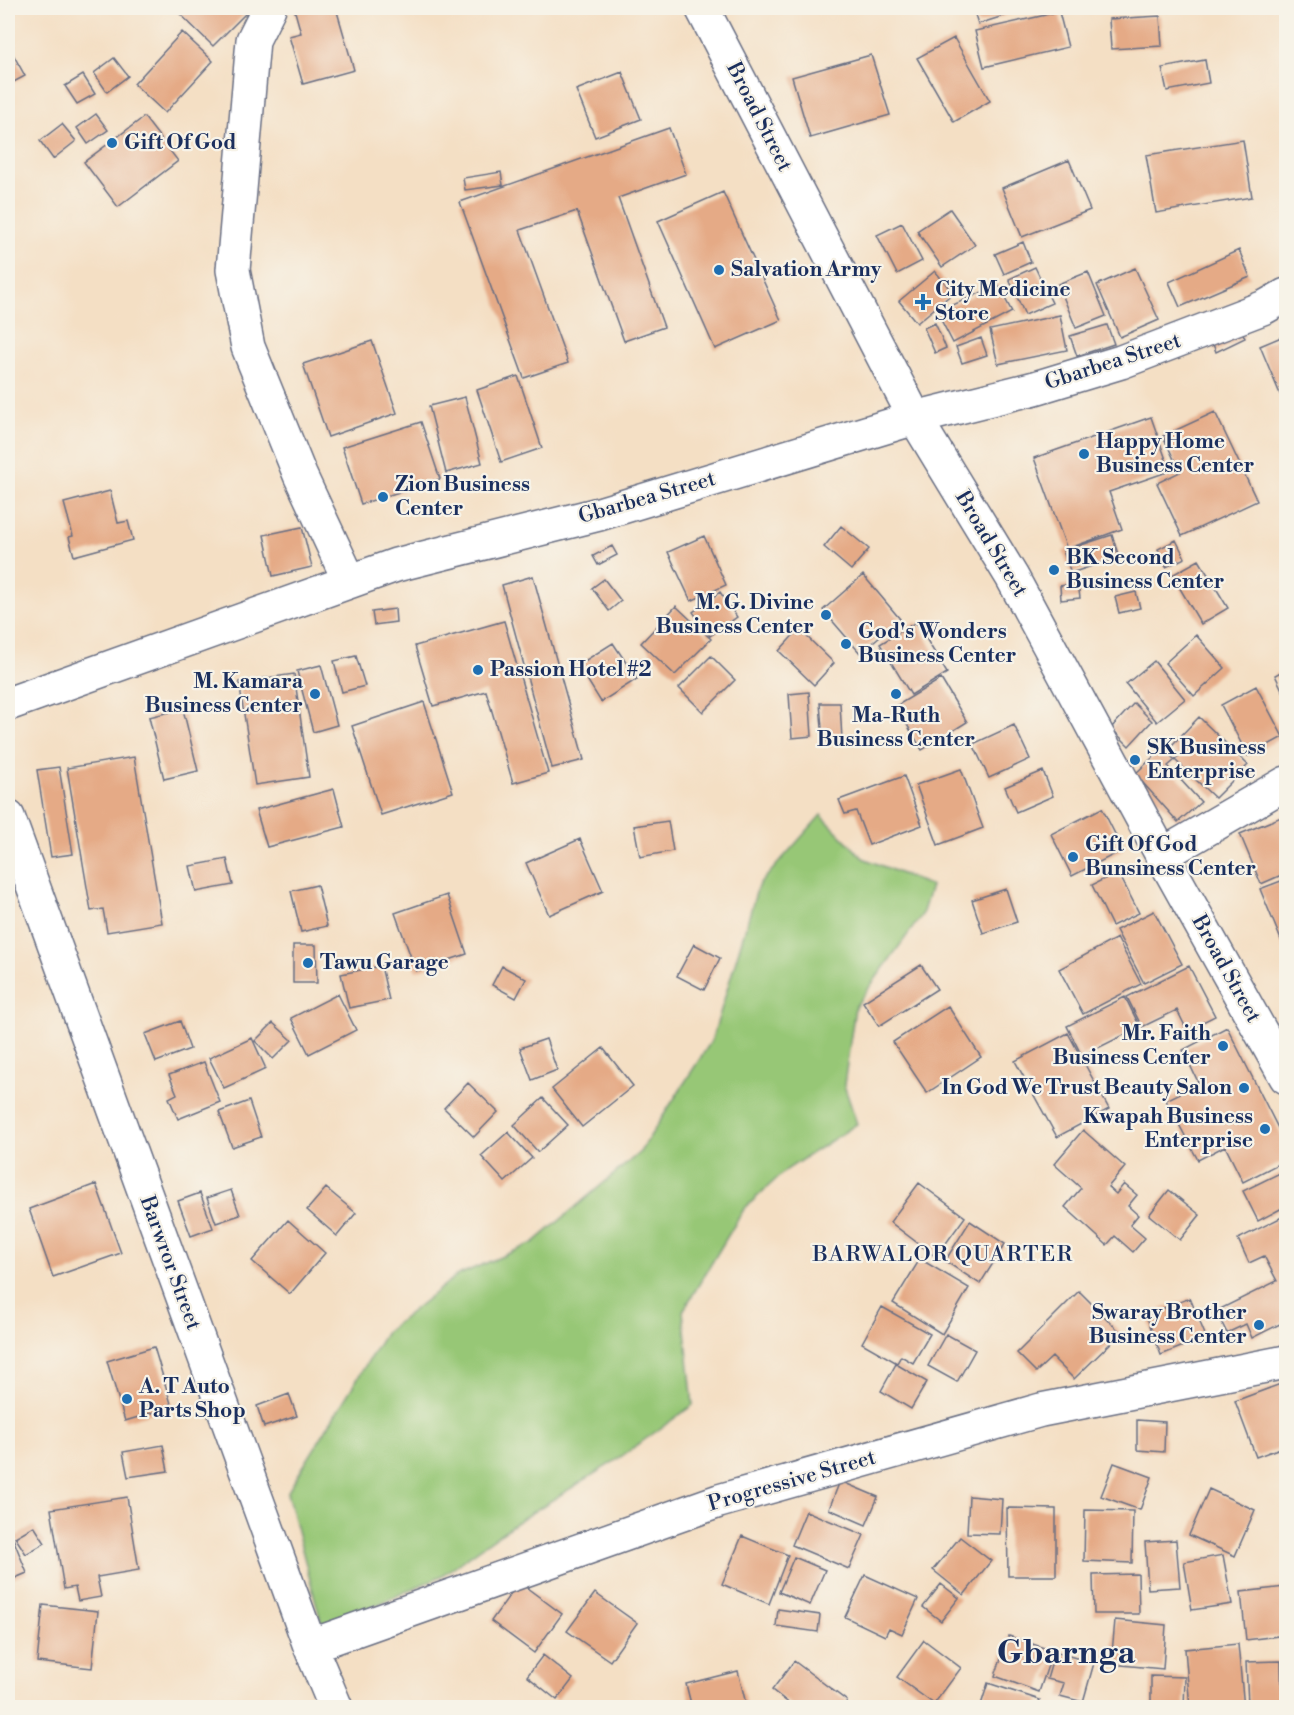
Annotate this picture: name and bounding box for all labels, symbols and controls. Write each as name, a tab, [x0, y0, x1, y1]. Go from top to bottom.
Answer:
street label: Broad Street	[720, 57, 798, 177]
place label: Gift Of God	[124, 130, 236, 156]
marker: Gift Of God	[105, 136, 119, 150]
place label: Salvation Army	[731, 257, 882, 283]
marker: Salvation Army	[712, 263, 726, 277]
place label: City Medicine Store	[935, 277, 1070, 327]
marker: City Medicine Store	[916, 295, 930, 309]
street label: Gbarbea Street	[1042, 328, 1185, 396]
place label: Happy Home Business Center	[1096, 429, 1254, 479]
marker: Happy Home Business Center	[1077, 447, 1091, 461]
street label: Gbarbea Street	[575, 466, 719, 530]
place label: Zion Business Center	[395, 472, 530, 522]
street label: Broad Street	[949, 485, 1033, 602]
marker: Zion Business Center	[376, 490, 390, 504]
place label: BK Second Business Center	[1066, 545, 1224, 595]
marker: BK Second Business Center	[1047, 563, 1061, 577]
place label: M. G. Divine Business Center	[656, 590, 814, 640]
marker: M. G. Divine Business Center	[819, 608, 833, 622]
place label: God's Wonders Business Center	[858, 619, 1016, 669]
marker: God's Wonders Business Center	[839, 637, 853, 651]
place label: Passion Hotel #2	[490, 657, 652, 683]
marker: Passion Hotel #2	[471, 663, 485, 677]
place label: M. Kamara Business Center	[145, 669, 304, 719]
marker: M. Kamara Business Center	[308, 687, 322, 701]
marker: Ma-Ruth Business Center	[889, 687, 903, 701]
place label: Ma-Ruth Business Center	[817, 703, 975, 753]
place label: SK Business Enterprise	[1147, 735, 1266, 785]
marker: SK Business Enterprise	[1128, 753, 1142, 767]
place label: Gift Of God Bunsiness Center	[1085, 832, 1256, 882]
marker: Gift Of God Bunsiness Center	[1066, 850, 1080, 864]
street label: Broad Street	[1185, 910, 1267, 1028]
place label: Tawu Garage	[320, 950, 449, 976]
marker: Tawu Garage	[301, 956, 315, 970]
place label: Mr. Faith Business Center	[1053, 1021, 1211, 1071]
marker: Mr. Faith Business Center	[1216, 1039, 1230, 1053]
place label: In God We Trust Beauty Salon	[941, 1075, 1232, 1101]
marker: In God We Trust Beauty Salon	[1237, 1081, 1251, 1095]
place label: Kwapah Business Enterprise	[1083, 1104, 1253, 1154]
marker: Kwapah Business Enterprise	[1258, 1122, 1272, 1136]
street label: Barwror Street	[133, 1191, 206, 1334]
district label: BARWALOR QUARTER	[811, 1241, 1074, 1268]
place label: Swaray Brother Business Center	[1089, 1300, 1247, 1350]
marker: Swaray Brother Business Center	[1252, 1318, 1266, 1332]
place label: A. T Auto Parts Shop	[138, 1374, 246, 1424]
marker: A. T Auto Parts Shop	[120, 1392, 134, 1406]
street label: Progressive Street	[705, 1444, 879, 1517]
district label: Gbarnga	[997, 1633, 1136, 1674]

